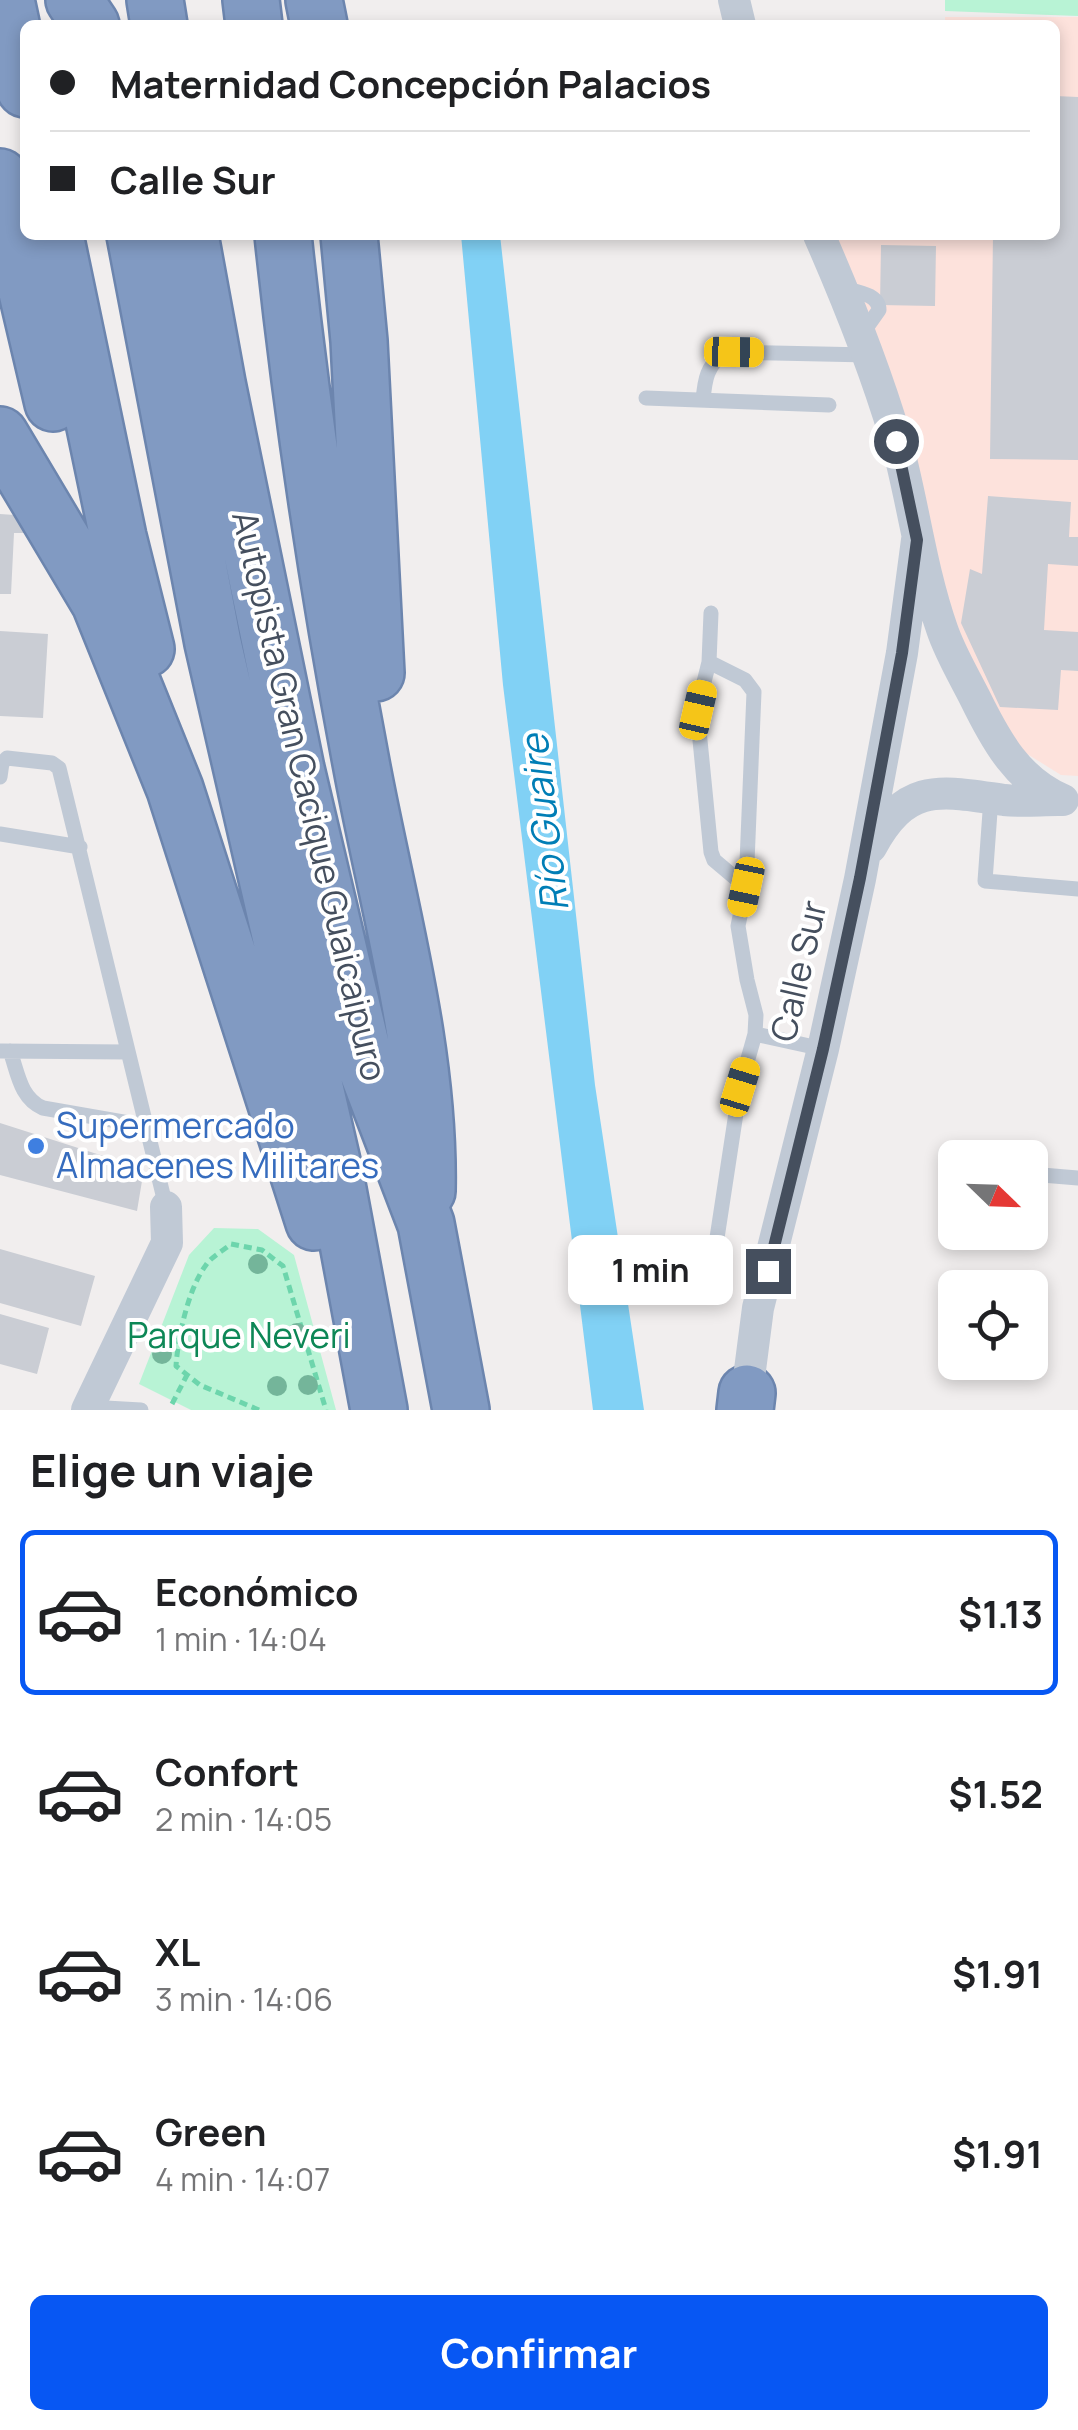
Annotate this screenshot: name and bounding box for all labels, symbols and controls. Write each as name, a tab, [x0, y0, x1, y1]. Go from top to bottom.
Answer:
text: Maternidad Concepción Palacios	[110, 57, 711, 109]
text: Calle Sur	[110, 153, 276, 205]
car	[704, 336, 764, 368]
route start	[874, 419, 919, 464]
street label: Autopista Gran Cacique Guaicaipuro	[221, 506, 399, 1085]
car	[677, 677, 719, 743]
water label: Río Guaire	[506, 729, 580, 915]
car	[725, 855, 767, 919]
street label: Calle Sur	[759, 896, 838, 1046]
car	[717, 1054, 763, 1120]
place label: Supermercado Almacenes Militares	[56, 1101, 379, 1189]
marker: Supermercado Almacenes Militares	[25, 1135, 47, 1157]
north arrow	[938, 1140, 1048, 1250]
map controls	[938, 1140, 1048, 1380]
callout: 1 min	[568, 1236, 733, 1306]
text: 1 min	[611, 1248, 690, 1292]
route end	[746, 1249, 791, 1294]
button: locate	[938, 1270, 1048, 1380]
park label: Parque Neveri	[127, 1311, 351, 1359]
text: Elige un viaje	[30, 1439, 314, 1501]
text: Económico	[155, 1565, 359, 1617]
icon: car	[35, 1568, 125, 1658]
text: $1.13	[958, 1587, 1043, 1639]
text: 1 min · 14:04	[155, 1617, 327, 1661]
text: Confort	[155, 1745, 299, 1797]
icon: car	[35, 1748, 125, 1838]
text: $1.52	[949, 1767, 1043, 1819]
text: 2 min · 14:05	[155, 1797, 332, 1841]
text: XL	[155, 1925, 200, 1977]
icon: car	[35, 1928, 125, 2018]
text: $1.91	[952, 1947, 1043, 1999]
text: 3 min · 14:06	[155, 1977, 333, 2021]
text: Green	[155, 2105, 267, 2157]
icon: car	[35, 2108, 125, 2198]
text: $1.91	[952, 2127, 1043, 2179]
text: 4 min · 14:07	[155, 2157, 330, 2201]
button: Confirmar	[30, 2295, 1048, 2410]

